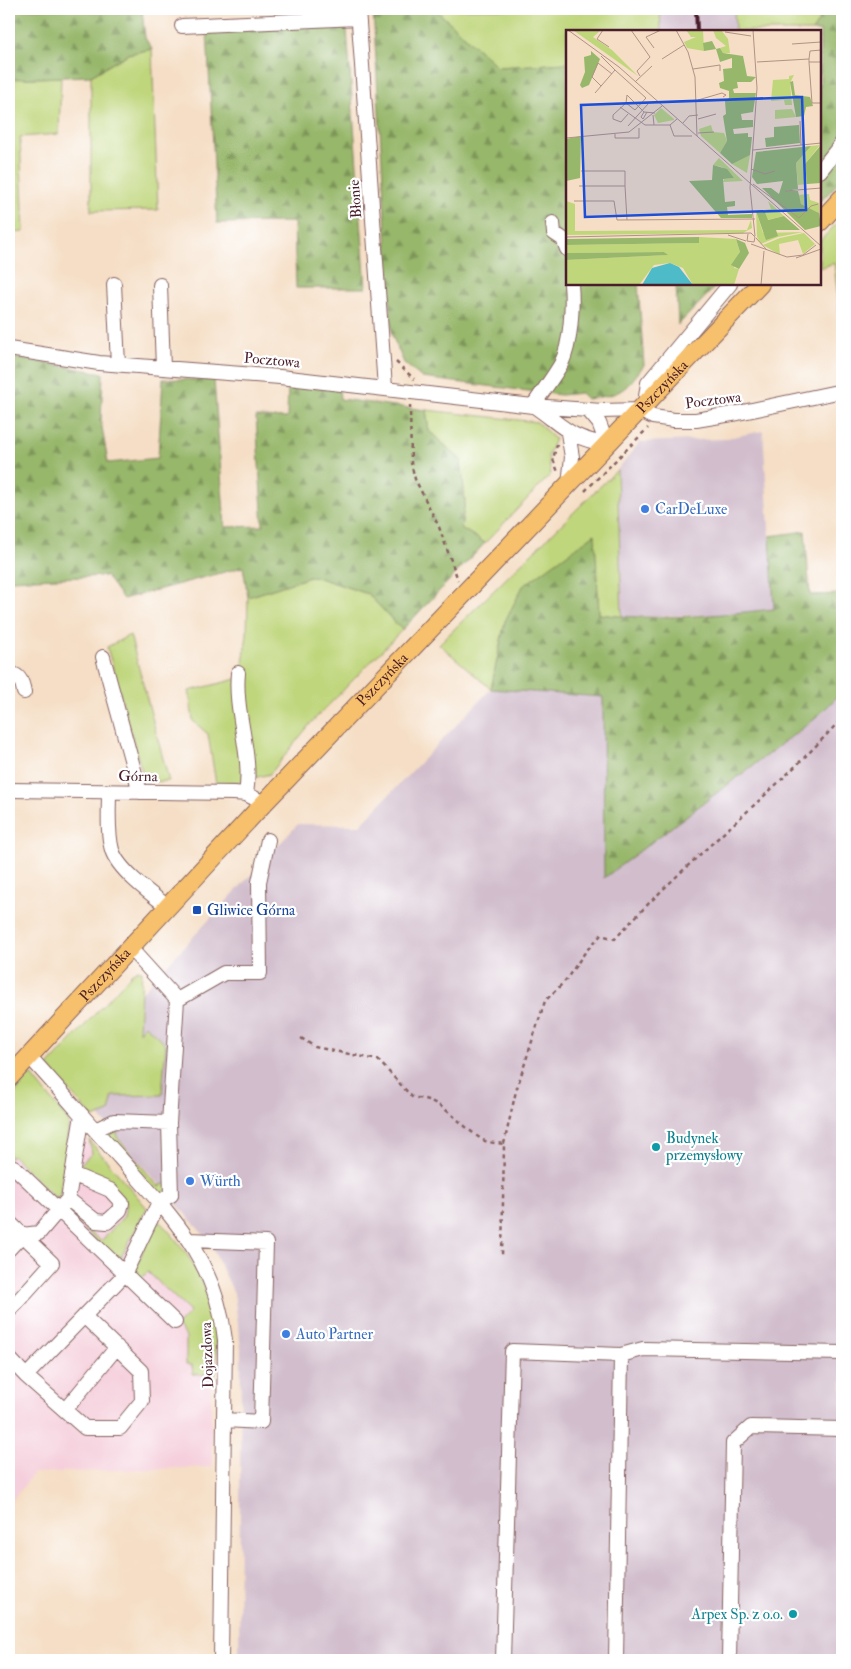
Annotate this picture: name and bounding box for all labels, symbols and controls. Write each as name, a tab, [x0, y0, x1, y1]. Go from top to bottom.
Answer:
inset map	[566, 30, 821, 285]
street label: Błonie	[345, 179, 366, 219]
street label: Pocztowa	[243, 349, 302, 372]
street label: Pszczyńska	[632, 356, 693, 418]
street label: Pocztowa	[684, 388, 743, 413]
place label: CarDeLuxe	[655, 500, 727, 519]
marker: CarDeLuxe	[639, 503, 651, 515]
street label: Pszczyńska	[352, 648, 413, 711]
street label: Górna	[118, 767, 159, 786]
place label: Gliwice Górna	[207, 901, 296, 920]
marker: Gliwice Górna	[191, 904, 203, 916]
street label: Pszczyńska	[76, 943, 136, 1006]
place label: Budynek przemysłowy	[665, 1129, 743, 1166]
marker: Budynek przemysłowy	[650, 1141, 662, 1153]
place label: Würth	[199, 1172, 241, 1191]
marker: Würth	[184, 1175, 196, 1187]
street label: Dojazdowa	[197, 1321, 218, 1388]
place label: Auto Partner	[295, 1325, 373, 1344]
marker: Auto Partner	[280, 1328, 292, 1340]
place label: Arpex Sp. z o.o.	[691, 1605, 783, 1625]
marker: Arpex Sp. z o.o.	[787, 1608, 799, 1620]

